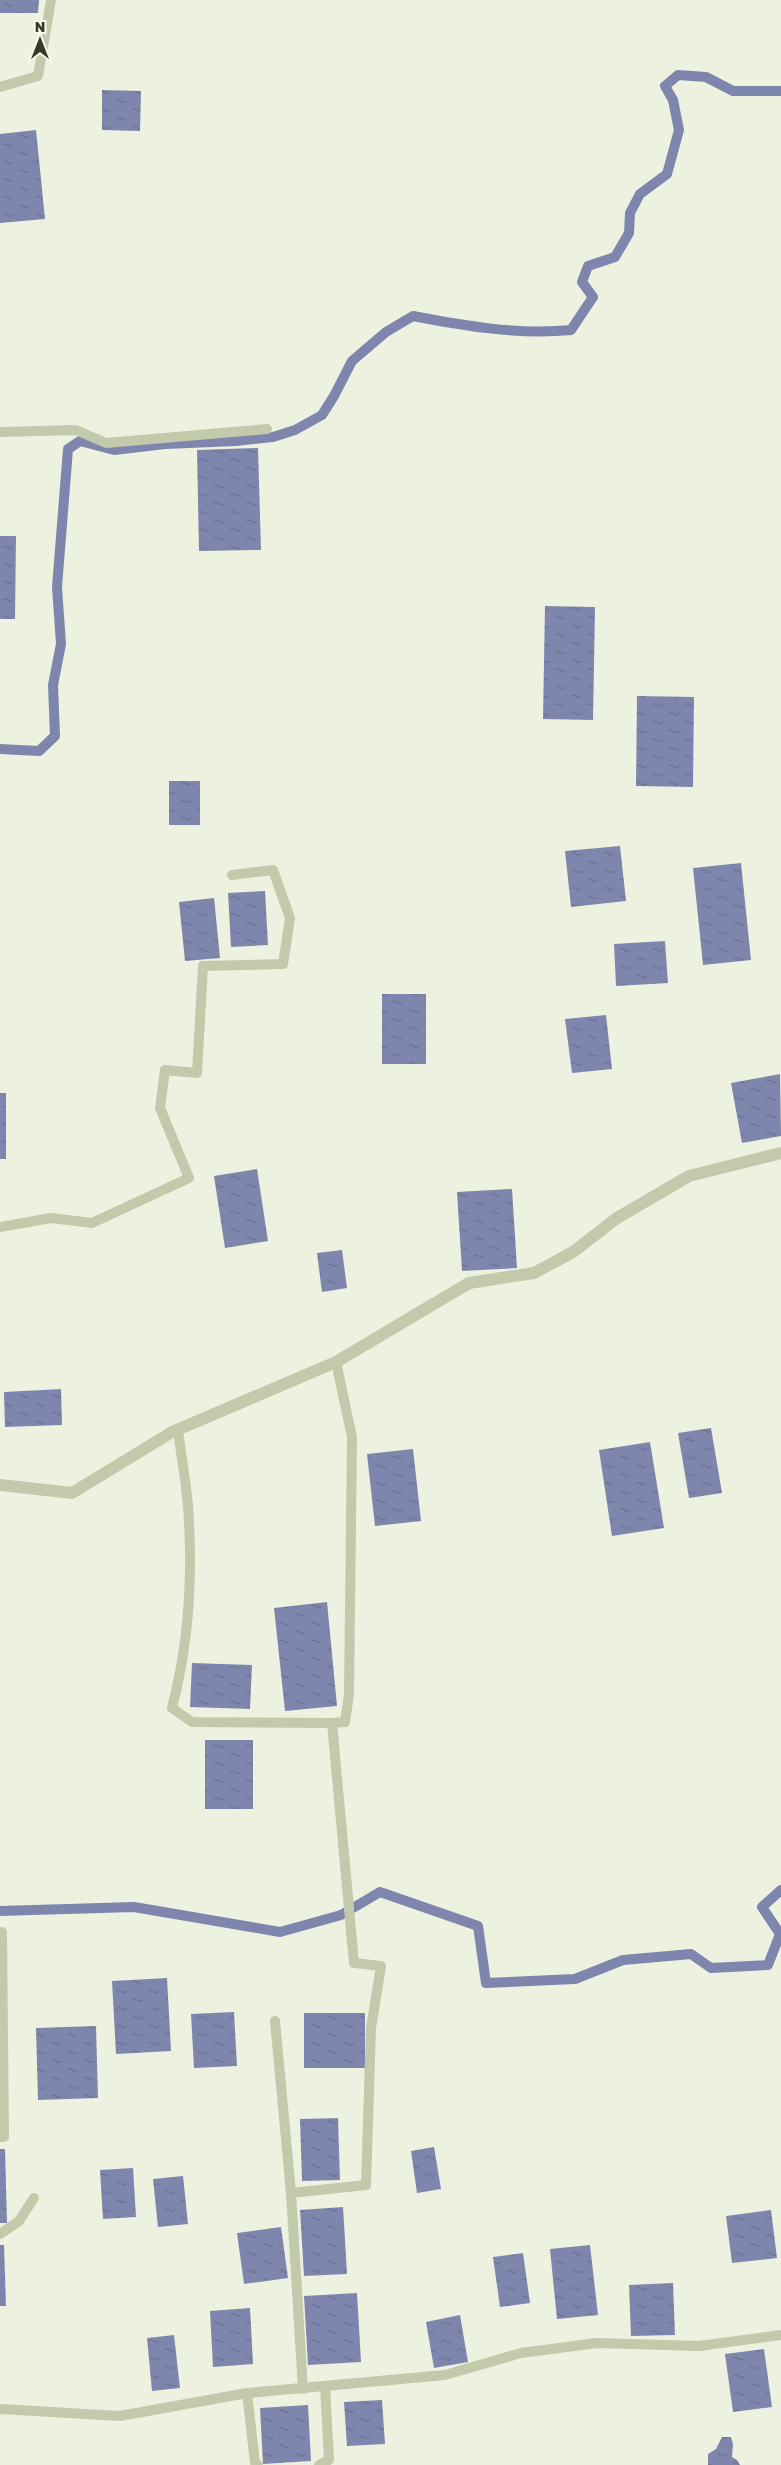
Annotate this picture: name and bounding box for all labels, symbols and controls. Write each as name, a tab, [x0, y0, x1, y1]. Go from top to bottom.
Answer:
north arrow	[15, 15, 65, 65]
text: N	[35, 18, 45, 35]

